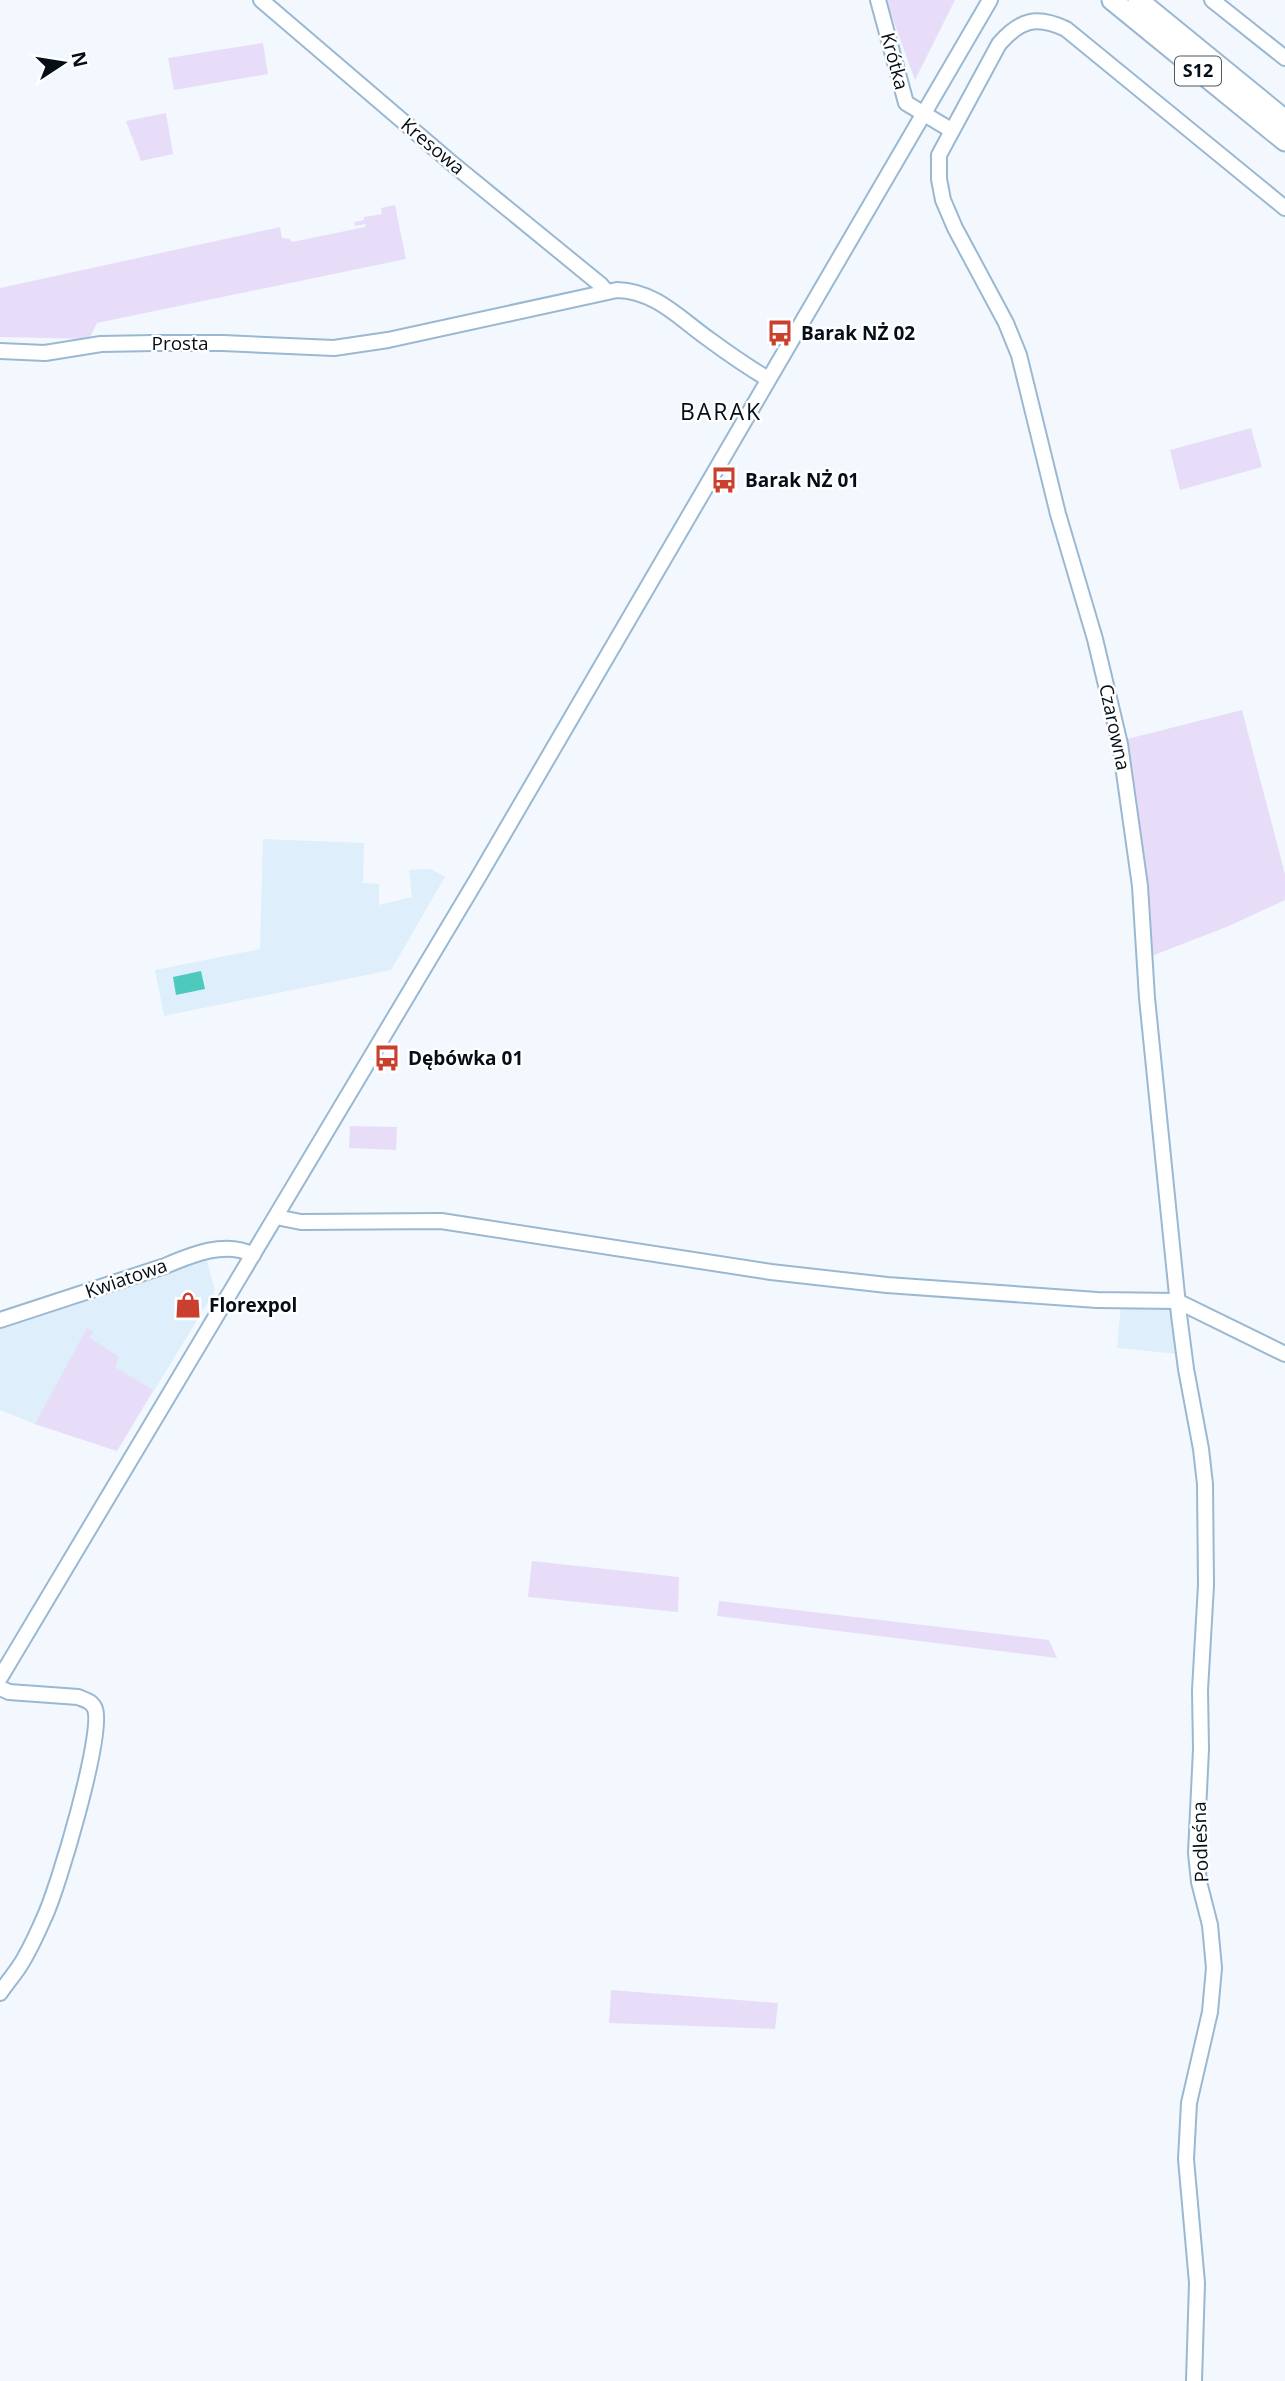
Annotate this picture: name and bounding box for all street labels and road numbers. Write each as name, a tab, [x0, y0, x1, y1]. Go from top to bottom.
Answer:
street label: Krótka	[875, 30, 915, 92]
road number: S12	[1175, 56, 1221, 86]
street label: Kresowa	[396, 112, 470, 180]
street label: Prosta	[151, 330, 209, 356]
street label: Czarowna	[1093, 681, 1137, 773]
street label: Kwiatowa	[81, 1252, 171, 1304]
street label: Podleśna	[1186, 1801, 1214, 1883]

